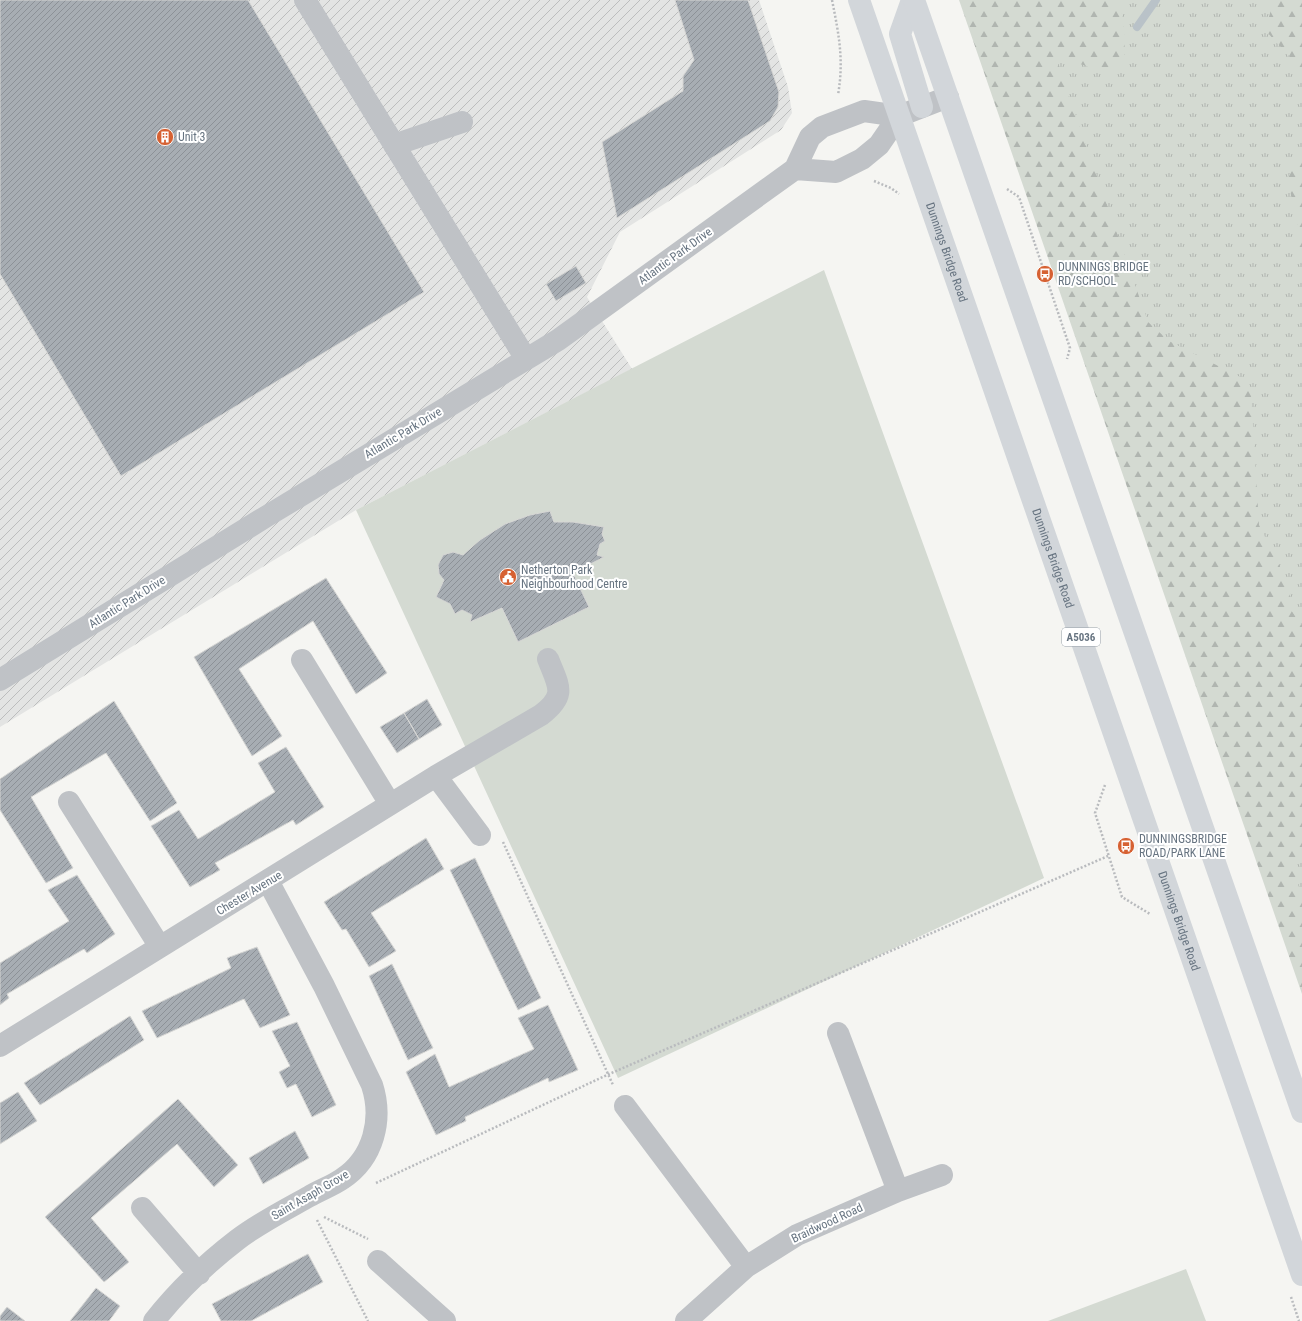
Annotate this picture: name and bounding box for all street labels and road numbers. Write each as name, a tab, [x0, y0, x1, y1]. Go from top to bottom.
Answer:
street label: Dunnings Bridge Road	[923, 201, 970, 304]
street label: Atlantic Park Drive	[636, 224, 715, 287]
street label: Atlantic Park Drive	[362, 404, 444, 462]
street label: Dunnings Bridge Road	[1029, 507, 1077, 610]
street label: Atlantic Park Drive	[86, 573, 168, 631]
road number: A5036	[1062, 628, 1100, 646]
street label: Chester Avenue	[214, 868, 285, 918]
street label: Dunnings Bridge Road	[1155, 869, 1203, 973]
street label: Saint Asaph Grove	[269, 1167, 351, 1223]
street label: Braidwood Road	[789, 1200, 865, 1246]

